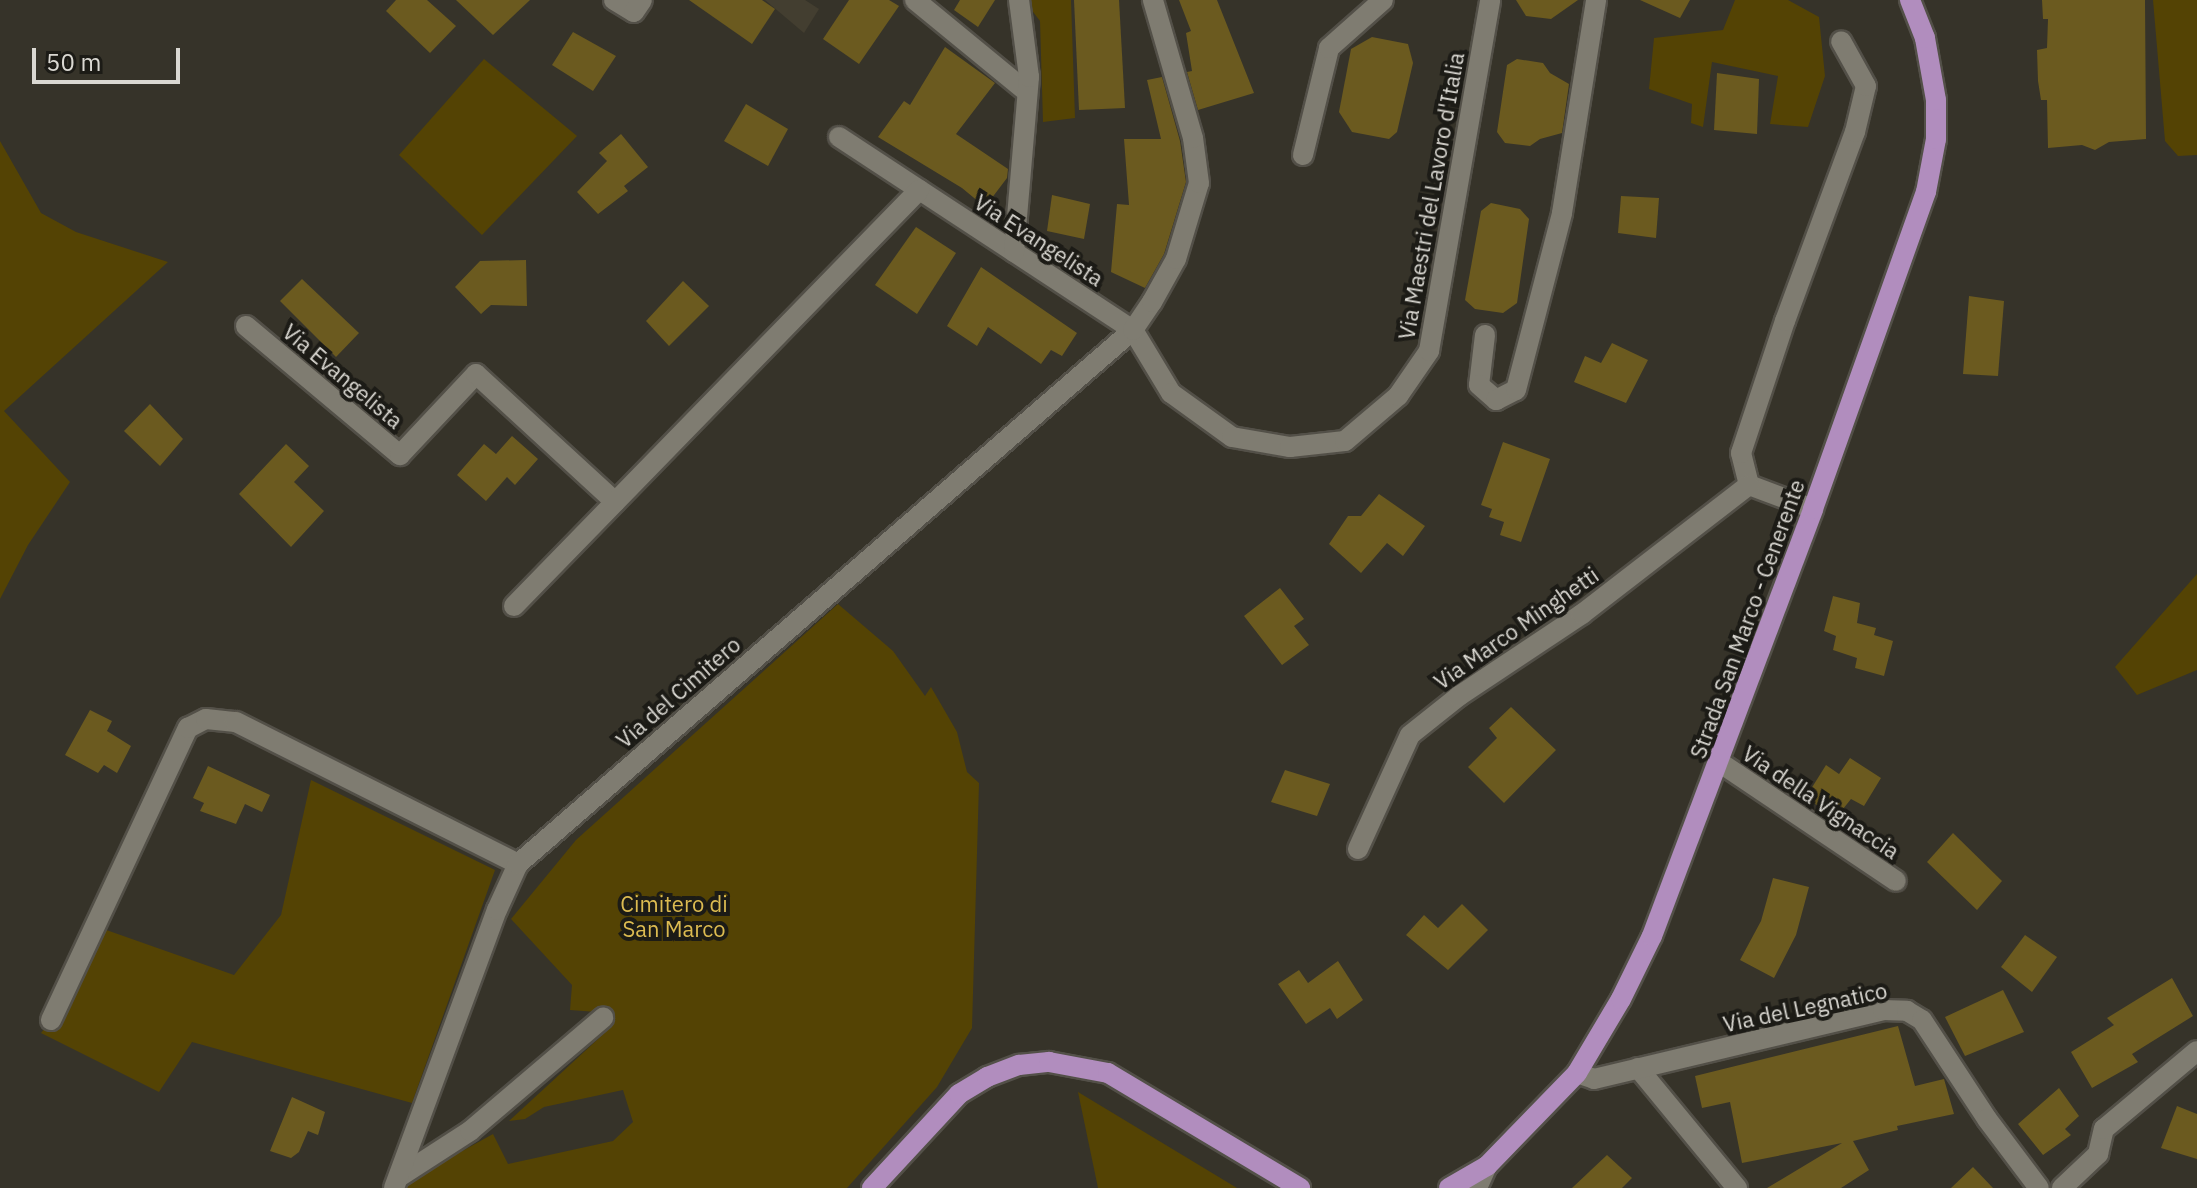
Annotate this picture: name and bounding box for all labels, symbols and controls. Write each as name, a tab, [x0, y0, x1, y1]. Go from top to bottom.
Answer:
scale bar	[36, 32, 184, 82]
text: 50 m	[46, 46, 101, 78]
street label: Via Maestri del Lavoro d'Italia	[1393, 50, 1469, 342]
street label: Via Evangelista	[969, 188, 1109, 292]
street label: Via Evangelista	[278, 318, 408, 434]
street label: Strada San Marco - Cenerente	[1684, 476, 1810, 762]
street label: Via Marco Minghetti	[1429, 561, 1603, 695]
street label: Via del Cimitero	[611, 631, 745, 753]
street label: Via della Vignaccia	[1738, 740, 1904, 864]
park label: Cimitero di San Marco	[620, 890, 728, 942]
street label: Via del Legnatico	[1721, 977, 1889, 1037]

